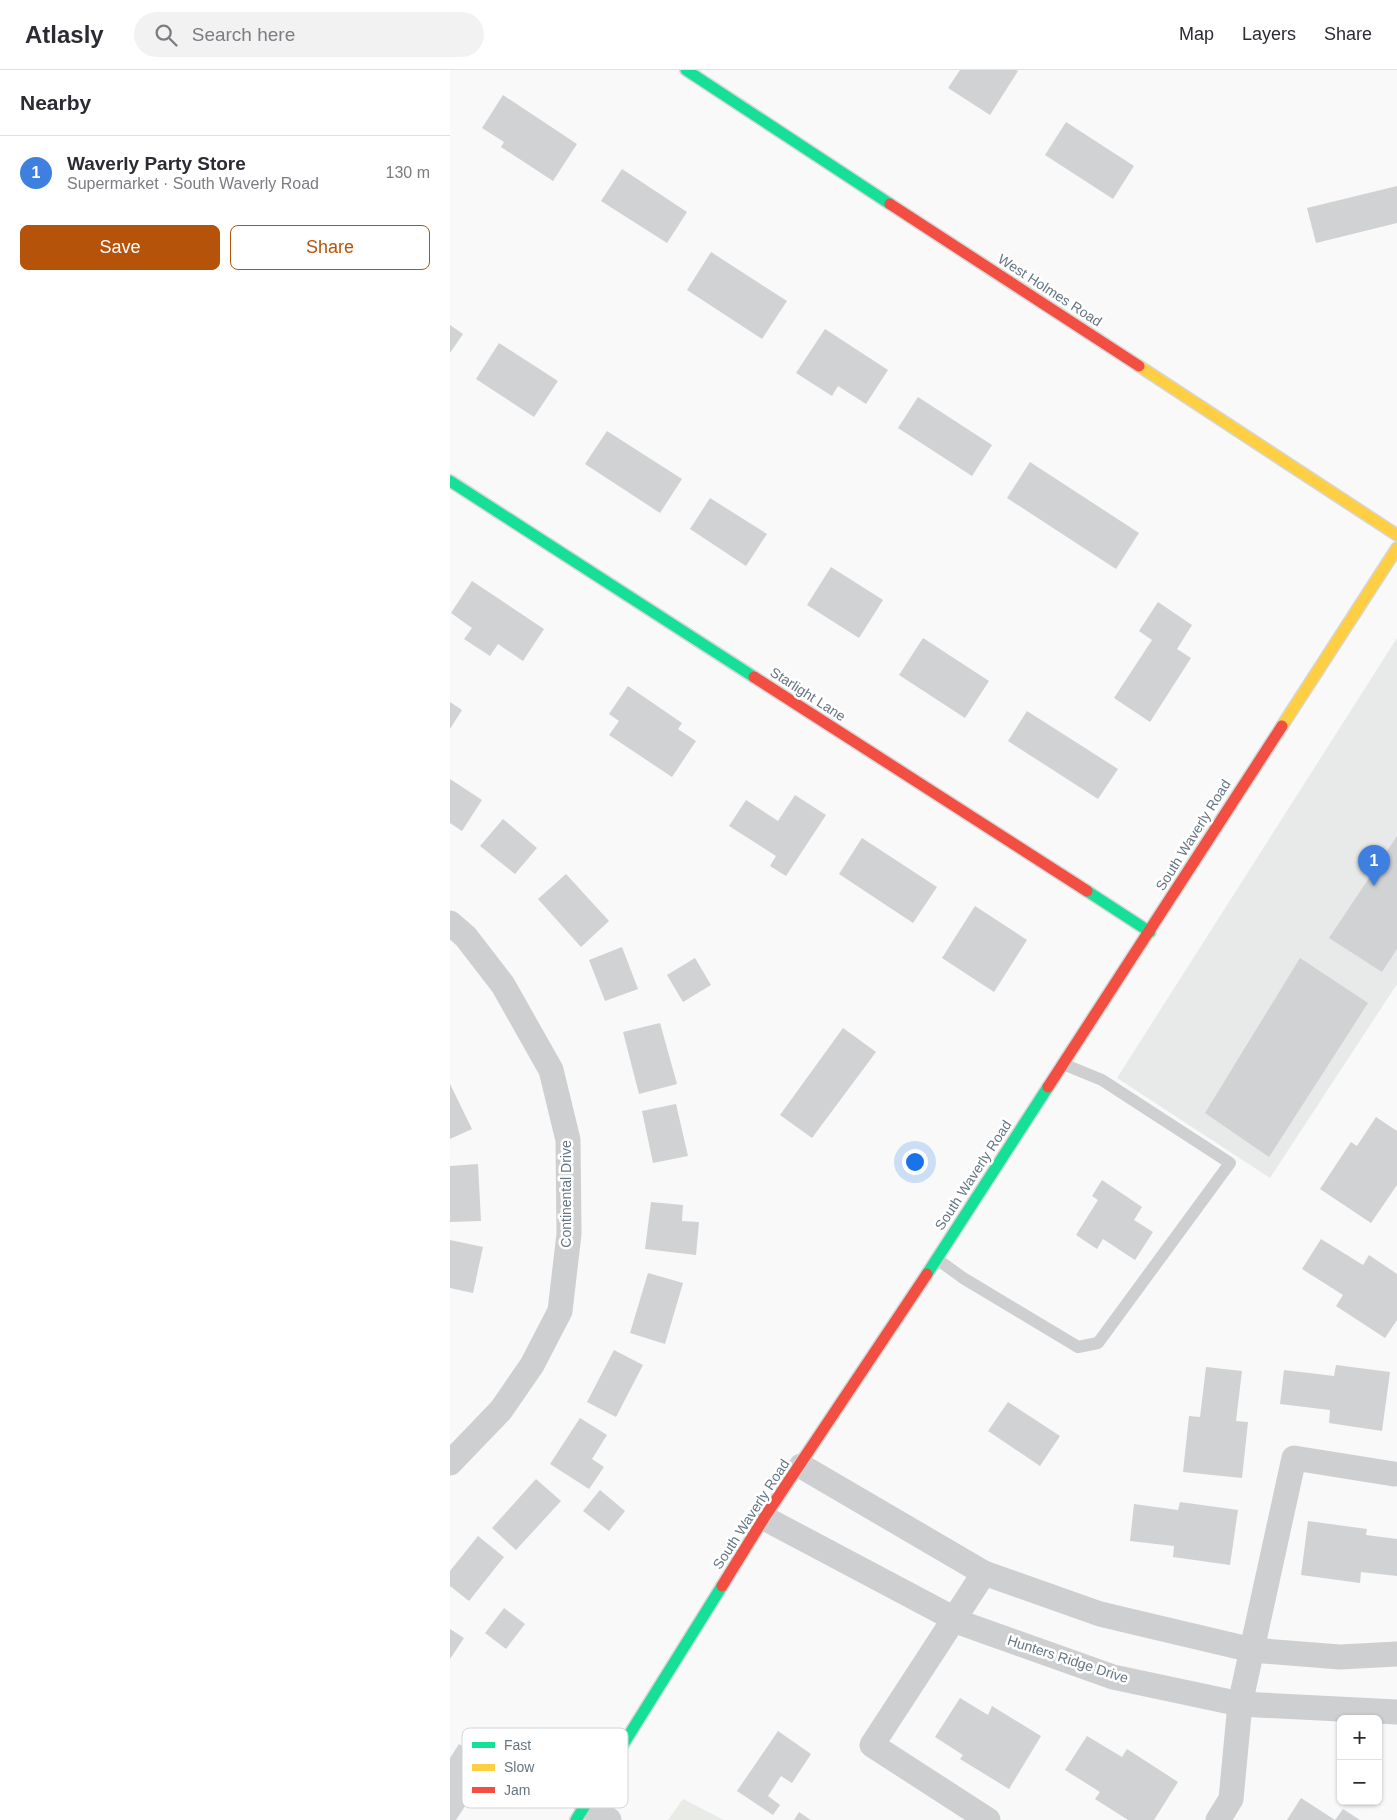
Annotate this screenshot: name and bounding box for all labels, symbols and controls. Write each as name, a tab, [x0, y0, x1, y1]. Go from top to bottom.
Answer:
search box	[134, 12, 484, 57]
text: Atlasly	[25, 21, 104, 48]
icon: search	[152, 21, 180, 49]
text: Search here	[192, 24, 295, 45]
text: Map	[1179, 24, 1214, 44]
text: Layers	[1242, 24, 1296, 44]
text: Share	[1324, 24, 1372, 44]
text: Nearby	[20, 91, 91, 114]
text: Waverly Party Store	[67, 153, 246, 174]
text: 1	[32, 164, 40, 181]
text: 130 m	[386, 164, 430, 181]
text: Supermarket · South Waverly Road	[67, 175, 319, 192]
button: Save	[20, 225, 220, 270]
button: Share	[230, 225, 430, 270]
street label: West Holmes Road	[995, 251, 1105, 329]
street label: Starlight Lane	[767, 664, 849, 724]
street label: South Waverly Road	[1152, 777, 1234, 893]
pin: 1	[1358, 845, 1390, 886]
street label: South Waverly Road	[931, 1117, 1015, 1233]
street label: Continental Drive	[558, 1140, 574, 1248]
your location	[902, 1149, 928, 1175]
street label: South Waverly Road	[709, 1456, 793, 1572]
street label: Hunters Ridge Drive	[1006, 1632, 1131, 1686]
map controls	[1337, 1715, 1382, 1805]
button: +	[1337, 1715, 1382, 1760]
legend	[462, 1728, 628, 1808]
text: Fast	[504, 1737, 531, 1753]
text: Slow	[504, 1759, 535, 1775]
button: −	[1337, 1760, 1382, 1805]
text: Jam	[504, 1782, 530, 1798]

